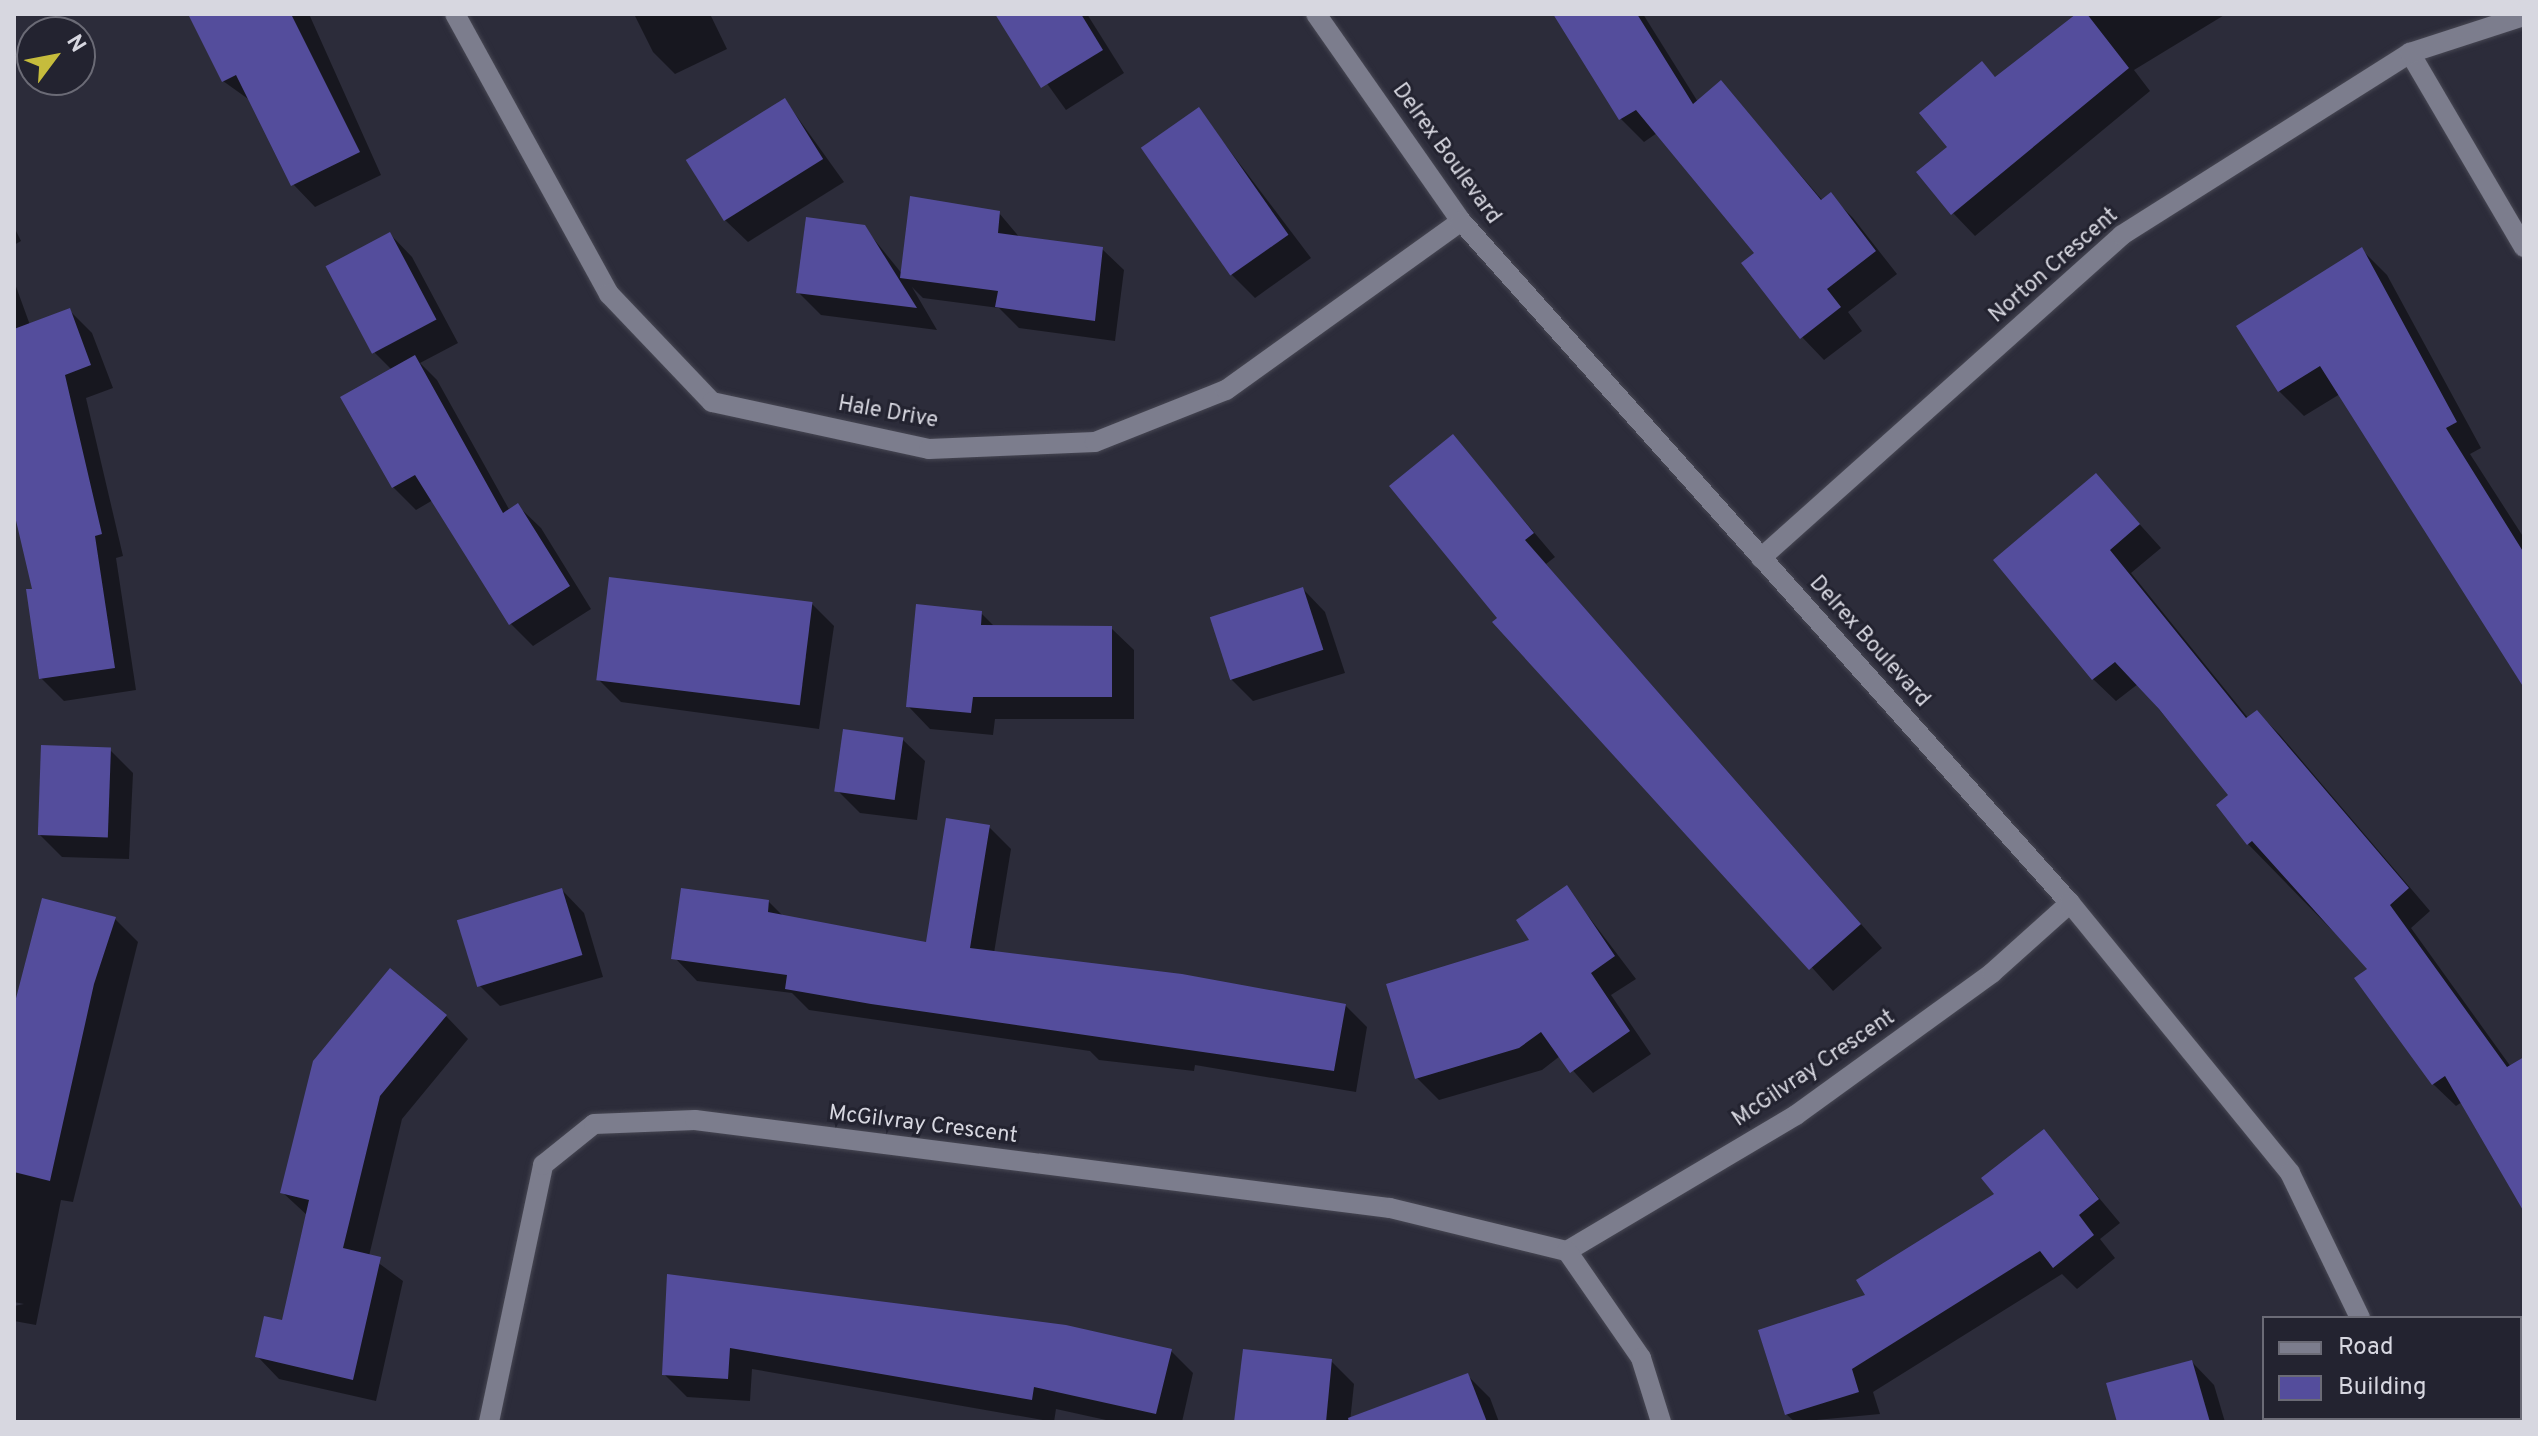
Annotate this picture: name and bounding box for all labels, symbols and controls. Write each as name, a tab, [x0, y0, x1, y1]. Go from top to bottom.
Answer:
north arrow	[16, 16, 96, 96]
text: N	[59, 30, 91, 58]
street label: Delrex Boulevard	[1386, 78, 1506, 230]
street label: Norton Crescent	[1984, 203, 2124, 329]
street label: Hale Drive	[836, 391, 940, 435]
street label: Delrex Boulevard	[1803, 571, 1935, 713]
street label: McGilvray Crescent	[1728, 1005, 1900, 1133]
street label: McGilvray Crescent	[827, 1100, 1019, 1150]
legend	[2262, 1316, 2522, 1420]
text: Road	[2338, 1333, 2394, 1363]
text: Building	[2338, 1373, 2427, 1403]

